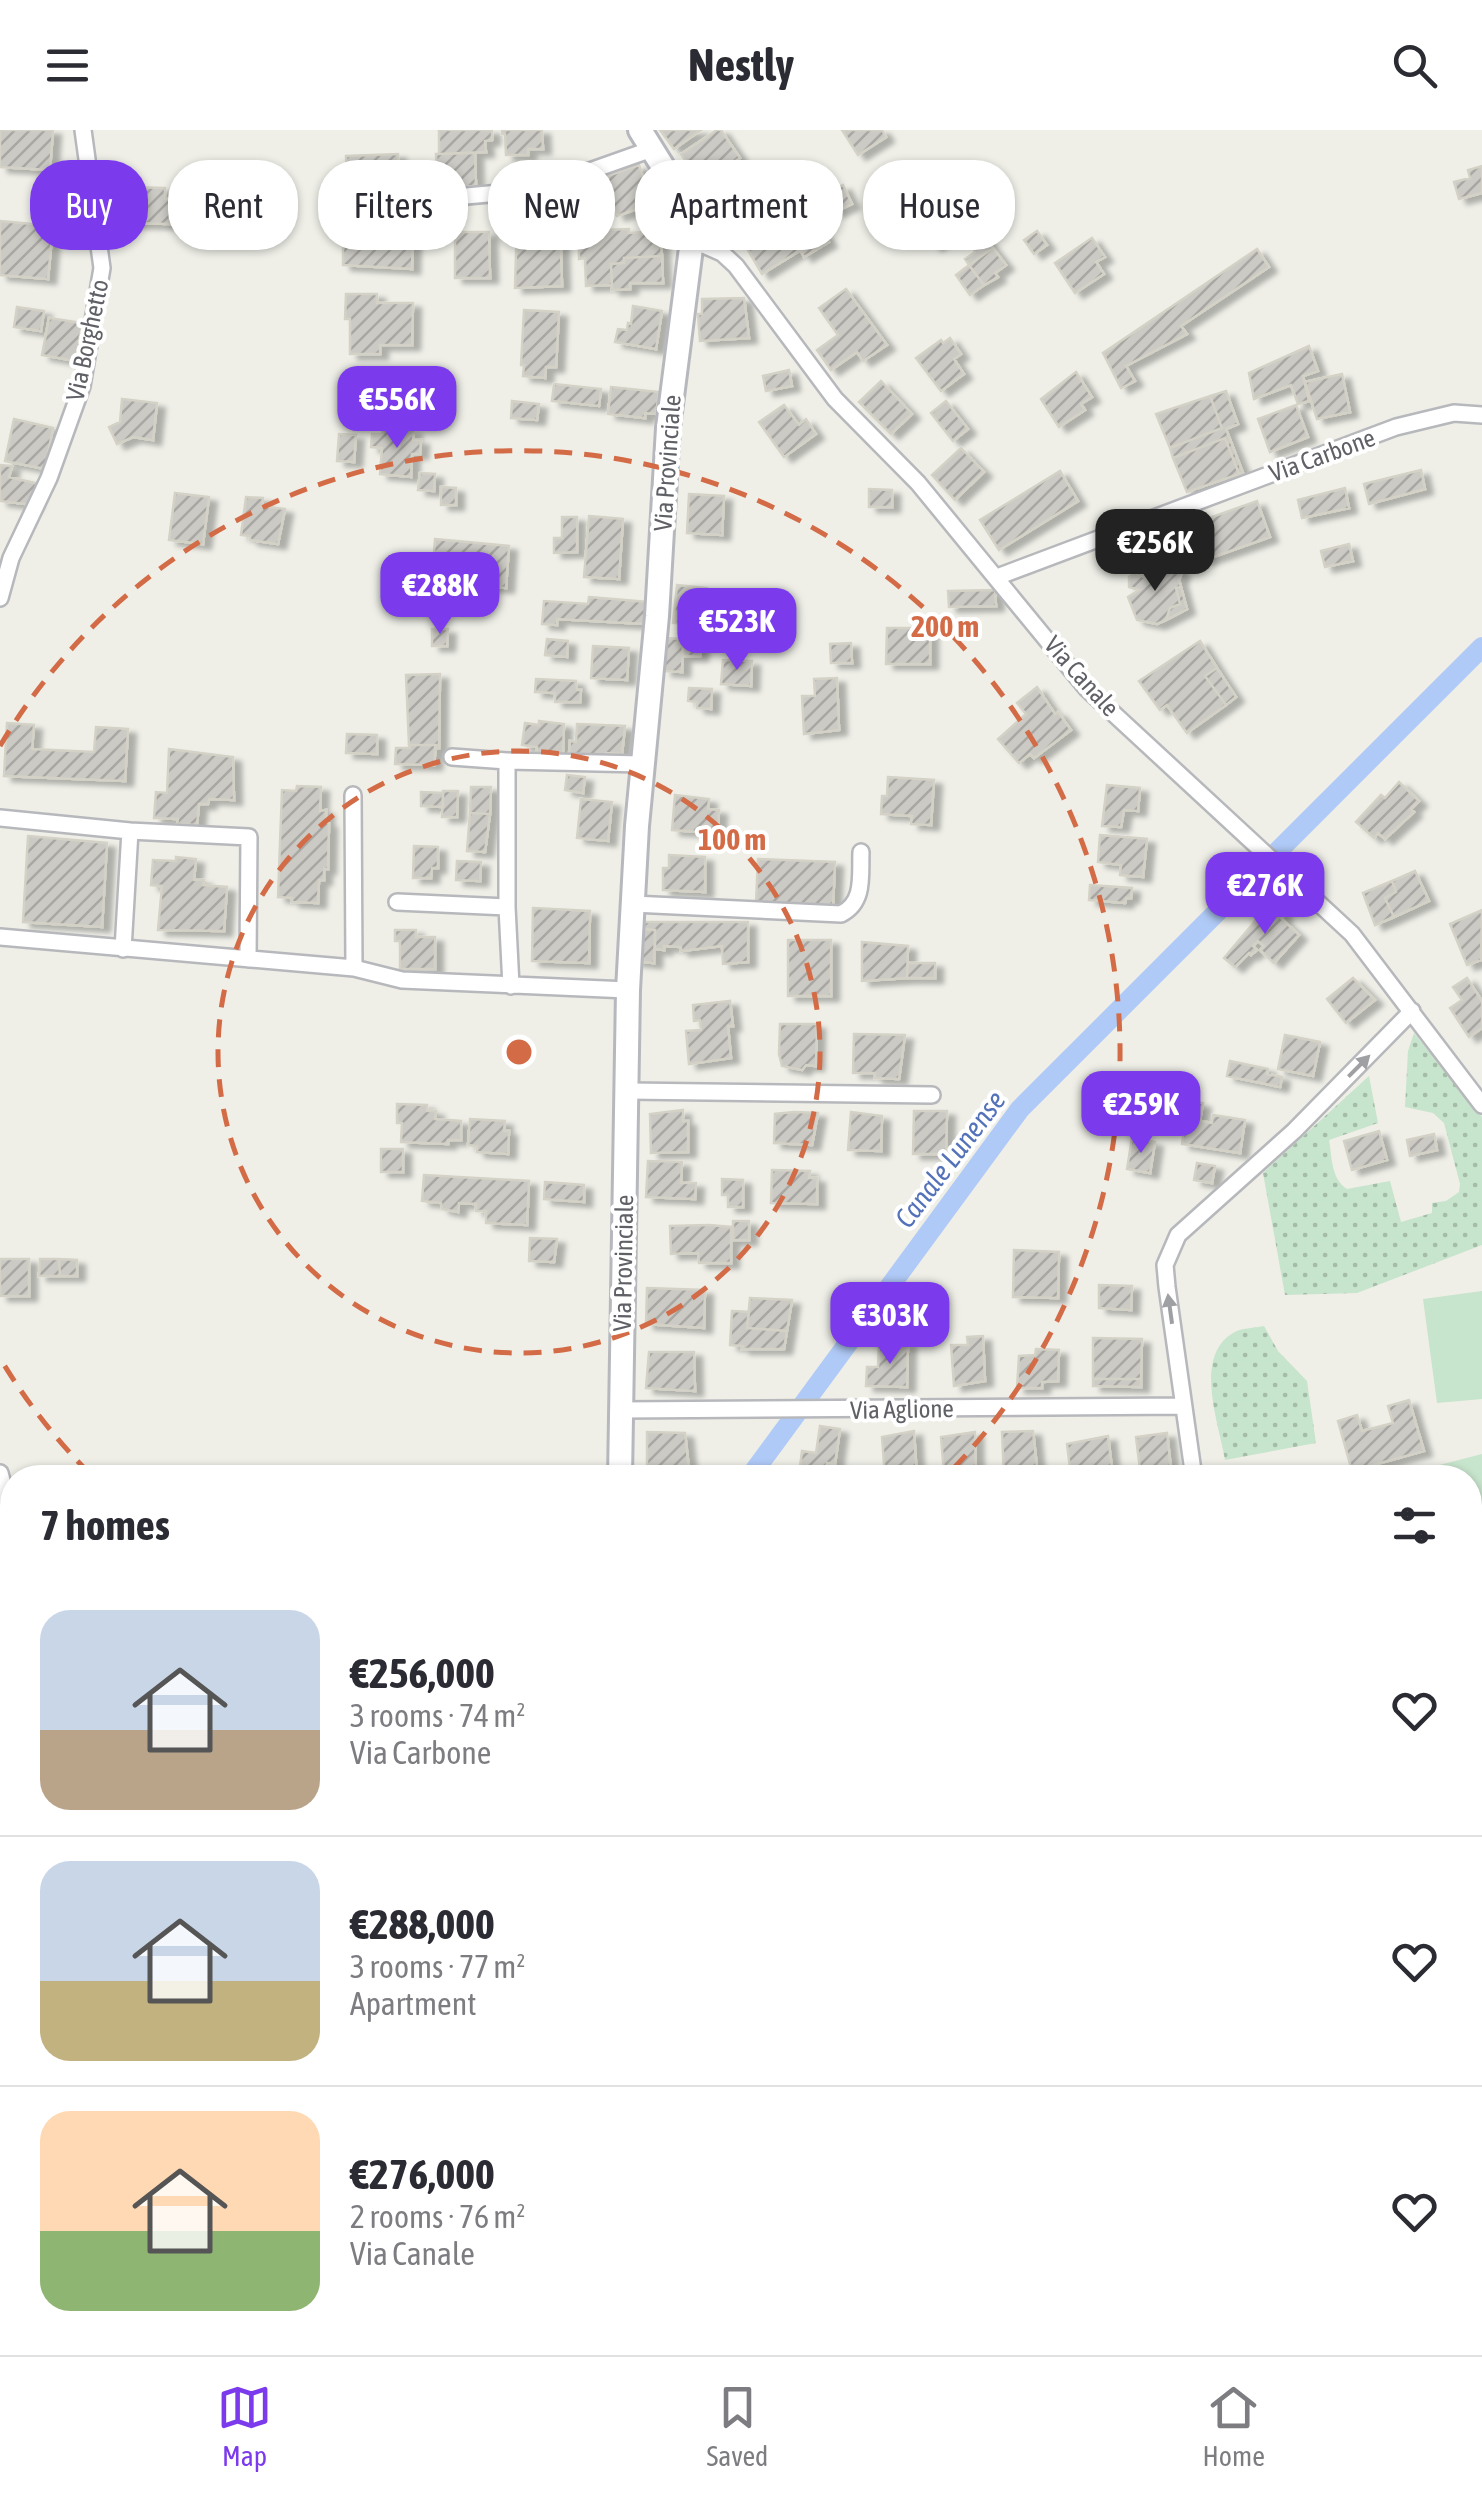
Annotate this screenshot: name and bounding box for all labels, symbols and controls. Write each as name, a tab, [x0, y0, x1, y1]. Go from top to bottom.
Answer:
icon: menu	[40, 38, 95, 93]
icon: search	[1387, 38, 1442, 93]
text: Nestly	[688, 39, 794, 91]
chip: Buy	[30, 160, 148, 250]
chip: Rent	[168, 160, 298, 250]
chip: Filters	[318, 160, 468, 250]
chip: New	[488, 160, 615, 250]
chip: Apartment	[635, 160, 843, 250]
chip: House	[863, 160, 1015, 250]
street label: Via Borghetto	[60, 277, 114, 403]
pin: €556K	[327, 366, 467, 451]
text: €556K	[359, 380, 435, 417]
street label: Via Provinciale	[648, 394, 686, 532]
street label: Via Carbone	[1265, 423, 1379, 487]
pin: €256K	[1085, 509, 1225, 594]
text: €256K	[1117, 523, 1193, 560]
pin: €288K	[370, 552, 510, 637]
text: €288K	[402, 566, 478, 603]
pin: €523K	[667, 588, 807, 673]
text: €523K	[699, 602, 775, 639]
text: 200 m	[911, 609, 979, 643]
street label: Via Canale	[1039, 630, 1125, 722]
text: 100 m	[698, 822, 766, 856]
pin: €276K	[1195, 852, 1335, 937]
text: €276K	[1227, 866, 1303, 903]
centre of rings	[501, 1034, 537, 1070]
one-way arrow	[1346, 1055, 1370, 1079]
pin: €259K	[1071, 1071, 1211, 1156]
water label: Canale Lunense	[888, 1084, 1012, 1234]
text: €259K	[1103, 1085, 1179, 1122]
street label: Via Provinciale	[608, 1194, 638, 1332]
pin: €303K	[820, 1282, 960, 1367]
one-way arrow	[1162, 1293, 1178, 1325]
text: €303K	[852, 1296, 928, 1333]
street label: Via Aglione	[850, 1394, 954, 1424]
icon: filters	[1387, 1498, 1442, 1553]
text: 7 homes	[40, 1501, 170, 1549]
text: €256,000	[350, 1649, 495, 1697]
icon: home	[120, 1650, 240, 1770]
icon: heart	[1387, 1683, 1442, 1738]
text: 3 rooms · 74 m²	[350, 1697, 525, 1734]
text: Via Carbone	[350, 1734, 491, 1771]
text: €288,000	[350, 1900, 495, 1948]
icon: home	[120, 1901, 240, 2021]
icon: heart	[1387, 1934, 1442, 1989]
text: 3 rooms · 77 m²	[350, 1948, 525, 1985]
text: Apartment	[350, 1985, 476, 2022]
text: €276,000	[350, 2150, 495, 2198]
icon: home	[120, 2151, 240, 2271]
icon: heart	[1387, 2184, 1442, 2239]
text: 2 rooms · 76 m²	[350, 2198, 525, 2235]
text: Via Canale	[350, 2235, 475, 2272]
tab: Map	[217, 2380, 272, 2472]
tab: Saved	[706, 2380, 768, 2472]
tab: Home	[1203, 2380, 1265, 2472]

